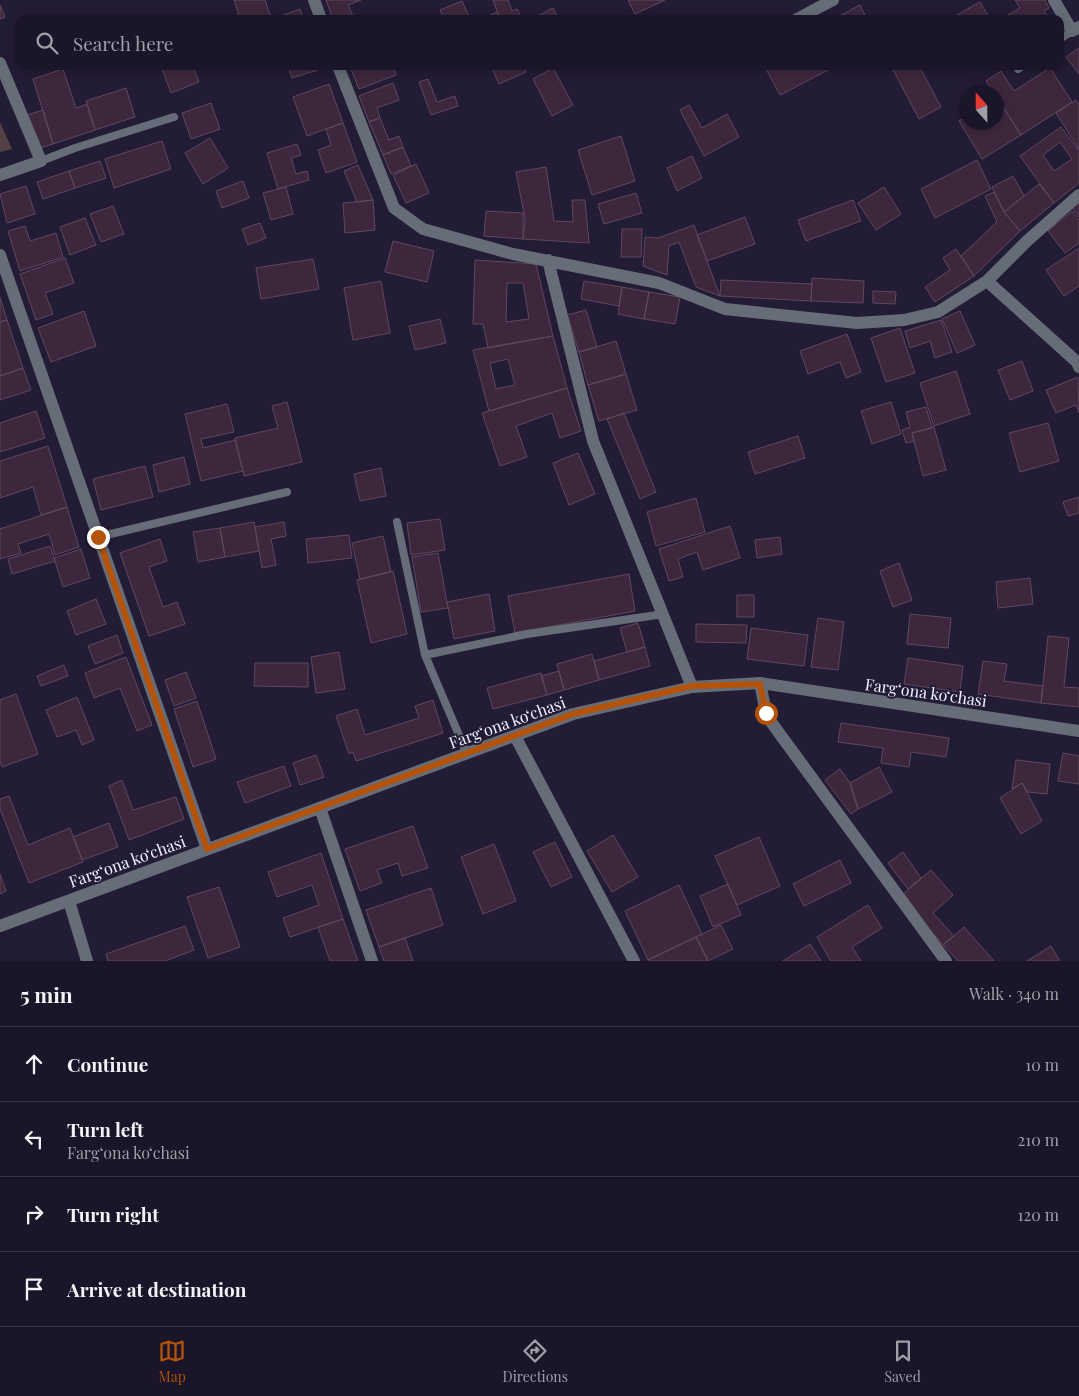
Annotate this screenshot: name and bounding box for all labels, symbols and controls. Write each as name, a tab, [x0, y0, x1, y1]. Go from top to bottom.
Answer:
search box	[15, 15, 1064, 70]
icon: search	[33, 29, 61, 57]
text: Search here	[73, 30, 173, 56]
north arrow	[959, 85, 1004, 130]
route end	[87, 526, 110, 549]
street label: Fargʻona koʻchasi	[864, 673, 988, 711]
street label: Fargʻona koʻchasi	[446, 691, 569, 753]
route start	[755, 702, 778, 725]
street label: Fargʻona koʻchasi	[66, 830, 189, 892]
text: 5 min	[20, 980, 73, 1008]
text: Walk · 340 m	[969, 983, 1059, 1004]
icon: ahead	[20, 1050, 48, 1078]
text: Continue	[67, 1051, 148, 1077]
text: 10 m	[1025, 1054, 1059, 1075]
text: Turn left	[67, 1116, 144, 1142]
icon: left	[20, 1125, 48, 1153]
text: 210 m	[1018, 1129, 1059, 1150]
text: Fargʻona koʻchasi	[67, 1142, 190, 1163]
icon: right	[20, 1200, 48, 1228]
text: Turn right	[67, 1201, 159, 1227]
text: 120 m	[1018, 1204, 1059, 1225]
icon: arrive	[20, 1275, 48, 1303]
text: Arrive at destination	[67, 1276, 247, 1302]
tab: Map	[158, 1337, 186, 1386]
tab: Directions	[503, 1337, 568, 1386]
tab: Saved	[884, 1337, 921, 1386]

